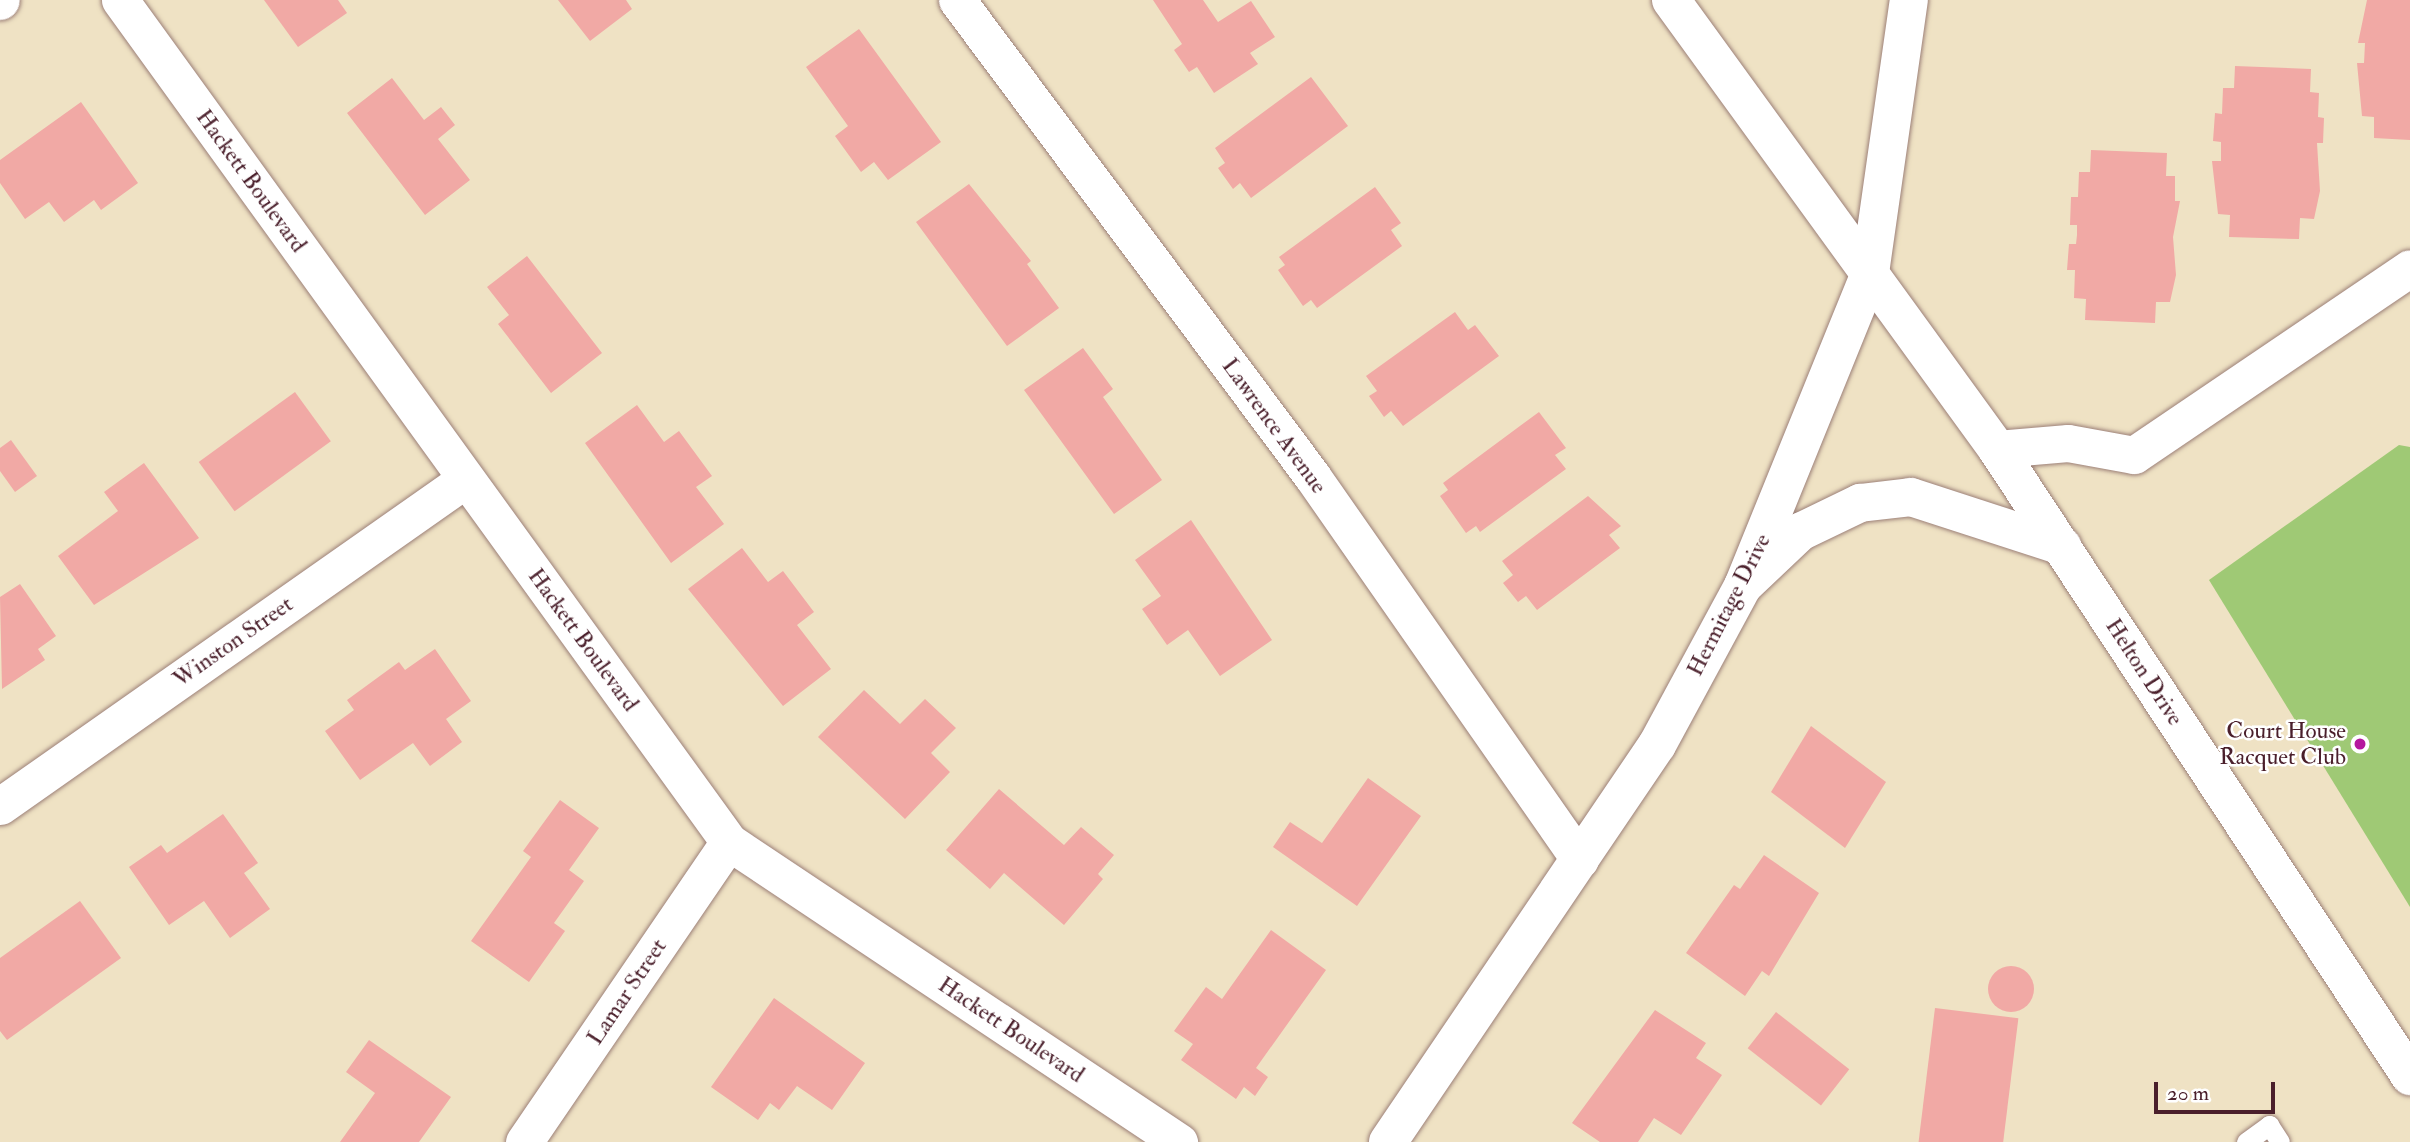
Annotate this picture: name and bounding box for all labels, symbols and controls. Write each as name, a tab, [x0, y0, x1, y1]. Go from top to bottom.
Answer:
street label: Hackett Boulevard	[190, 104, 312, 258]
street label: Lawrence Avenue	[1216, 353, 1332, 499]
street label: Hermitage Drive	[1681, 529, 1777, 681]
street label: Hackett Boulevard	[522, 563, 644, 717]
street label: Winston Street	[168, 591, 298, 693]
street label: Helton Drive	[2099, 613, 2189, 731]
place label: Court House Racquet Club	[2219, 717, 2346, 771]
marker: Court House Racquet Club	[2352, 736, 2368, 752]
street label: Lamar Street	[581, 934, 673, 1050]
street label: Hackett Boulevard	[933, 971, 1089, 1089]
scale bar	[2158, 1068, 2279, 1112]
text: 20 m	[2167, 1080, 2209, 1107]

